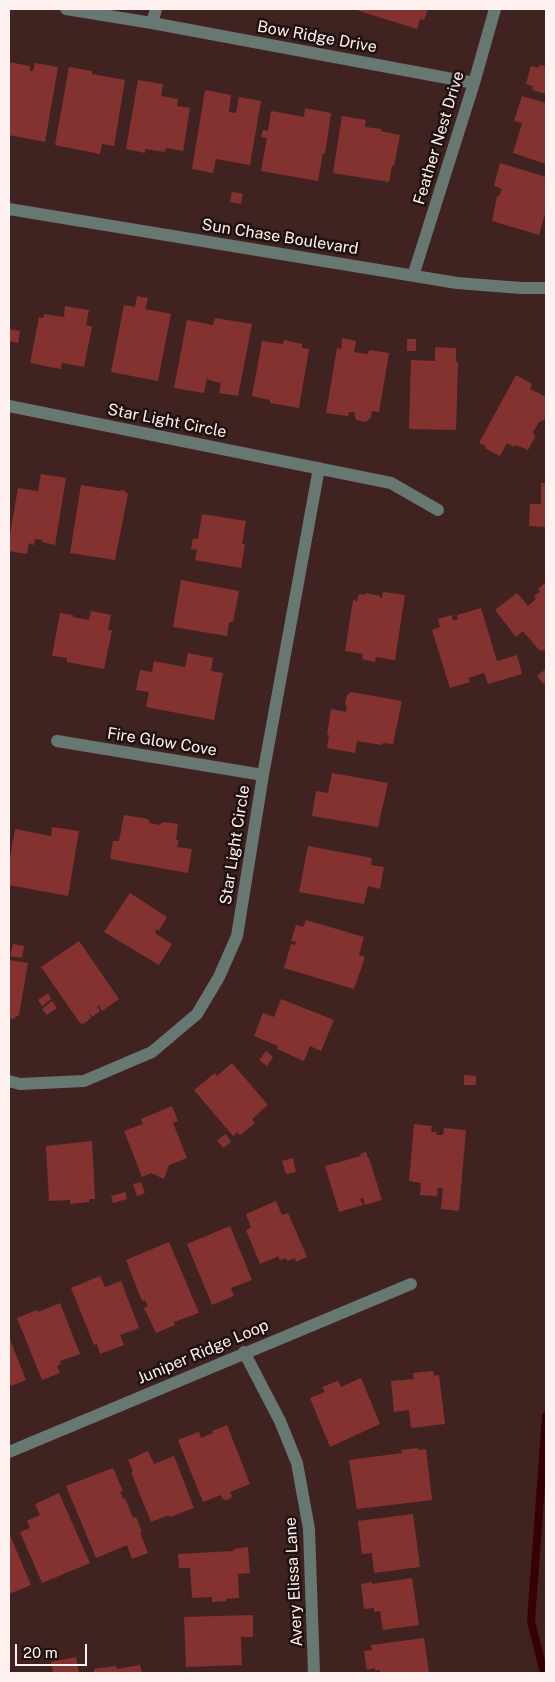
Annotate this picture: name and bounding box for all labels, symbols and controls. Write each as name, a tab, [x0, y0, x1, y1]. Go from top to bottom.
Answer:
street label: Bow Ridge Drive	[256, 17, 378, 57]
street label: Feather Nest Drive	[410, 69, 468, 207]
street label: Sun Chase Boulevard	[200, 215, 360, 259]
street label: Star Light Circle	[106, 400, 228, 442]
street label: Fire Glow Cove	[106, 724, 218, 760]
street label: Star Light Circle	[216, 784, 254, 906]
street label: Juniper Ridge Loop	[134, 1316, 272, 1388]
street label: Avery Elissa Lane	[281, 1517, 307, 1647]
scale bar	[18, 1634, 90, 1666]
text: 20 m	[23, 1644, 58, 1661]

